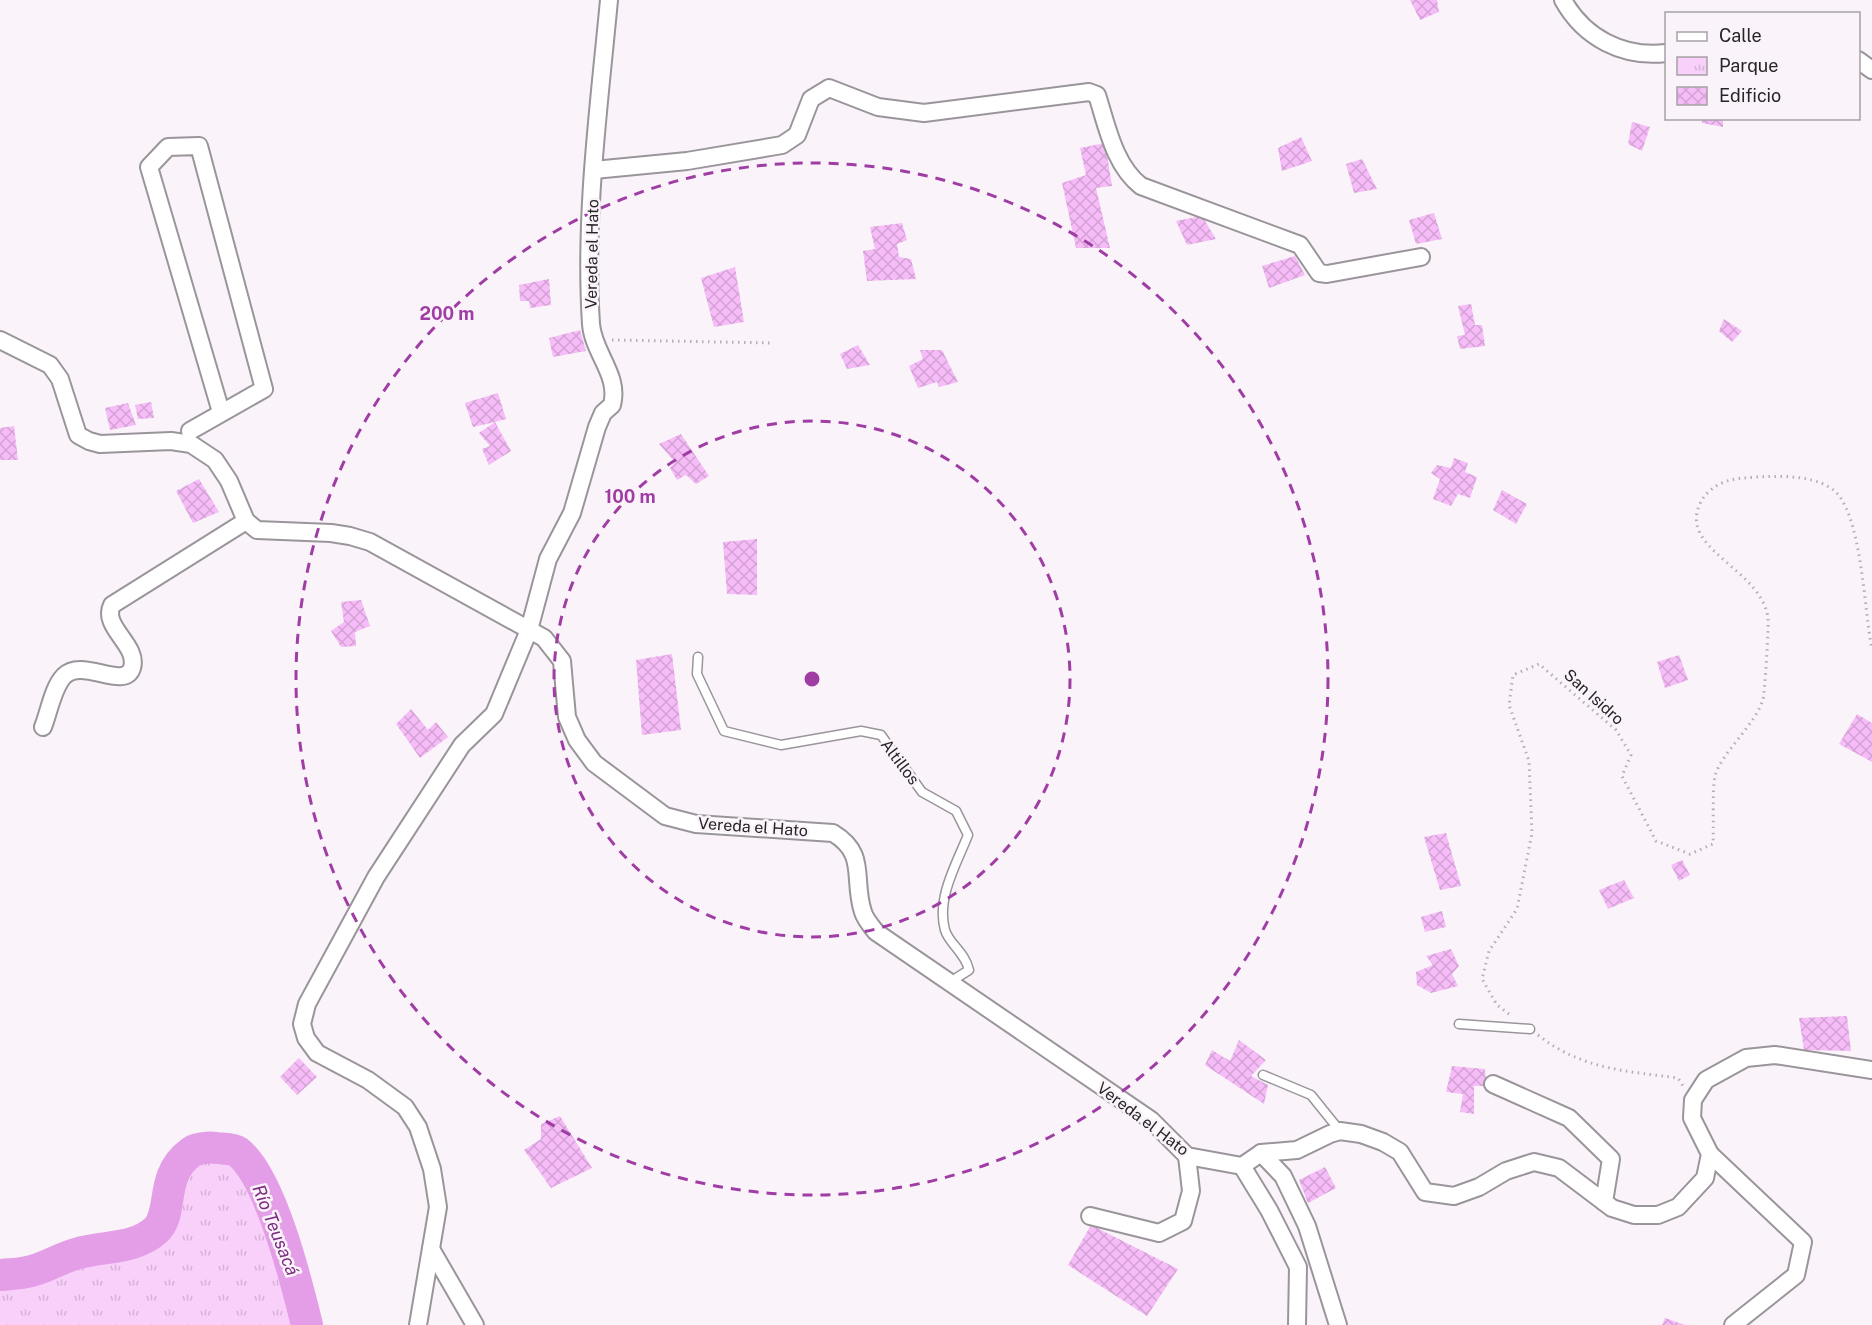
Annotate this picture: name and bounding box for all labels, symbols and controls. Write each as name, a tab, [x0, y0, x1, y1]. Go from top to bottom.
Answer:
legend	[1665, 12, 1860, 120]
text: Calle	[1719, 25, 1762, 46]
text: Parque	[1719, 55, 1779, 76]
text: Edificio	[1719, 85, 1781, 106]
street label: Vereda el Hato	[582, 199, 602, 309]
text: 200 m	[420, 303, 474, 324]
text: 100 m	[604, 486, 656, 507]
street label: San Isidro	[1560, 665, 1628, 729]
centre of rings	[802, 669, 822, 689]
street label: Altillos	[877, 736, 923, 788]
street label: Vereda el Hato	[698, 814, 808, 840]
street label: Vereda el Hato	[1093, 1078, 1193, 1160]
water label: Río Teusacá	[248, 1181, 304, 1279]

